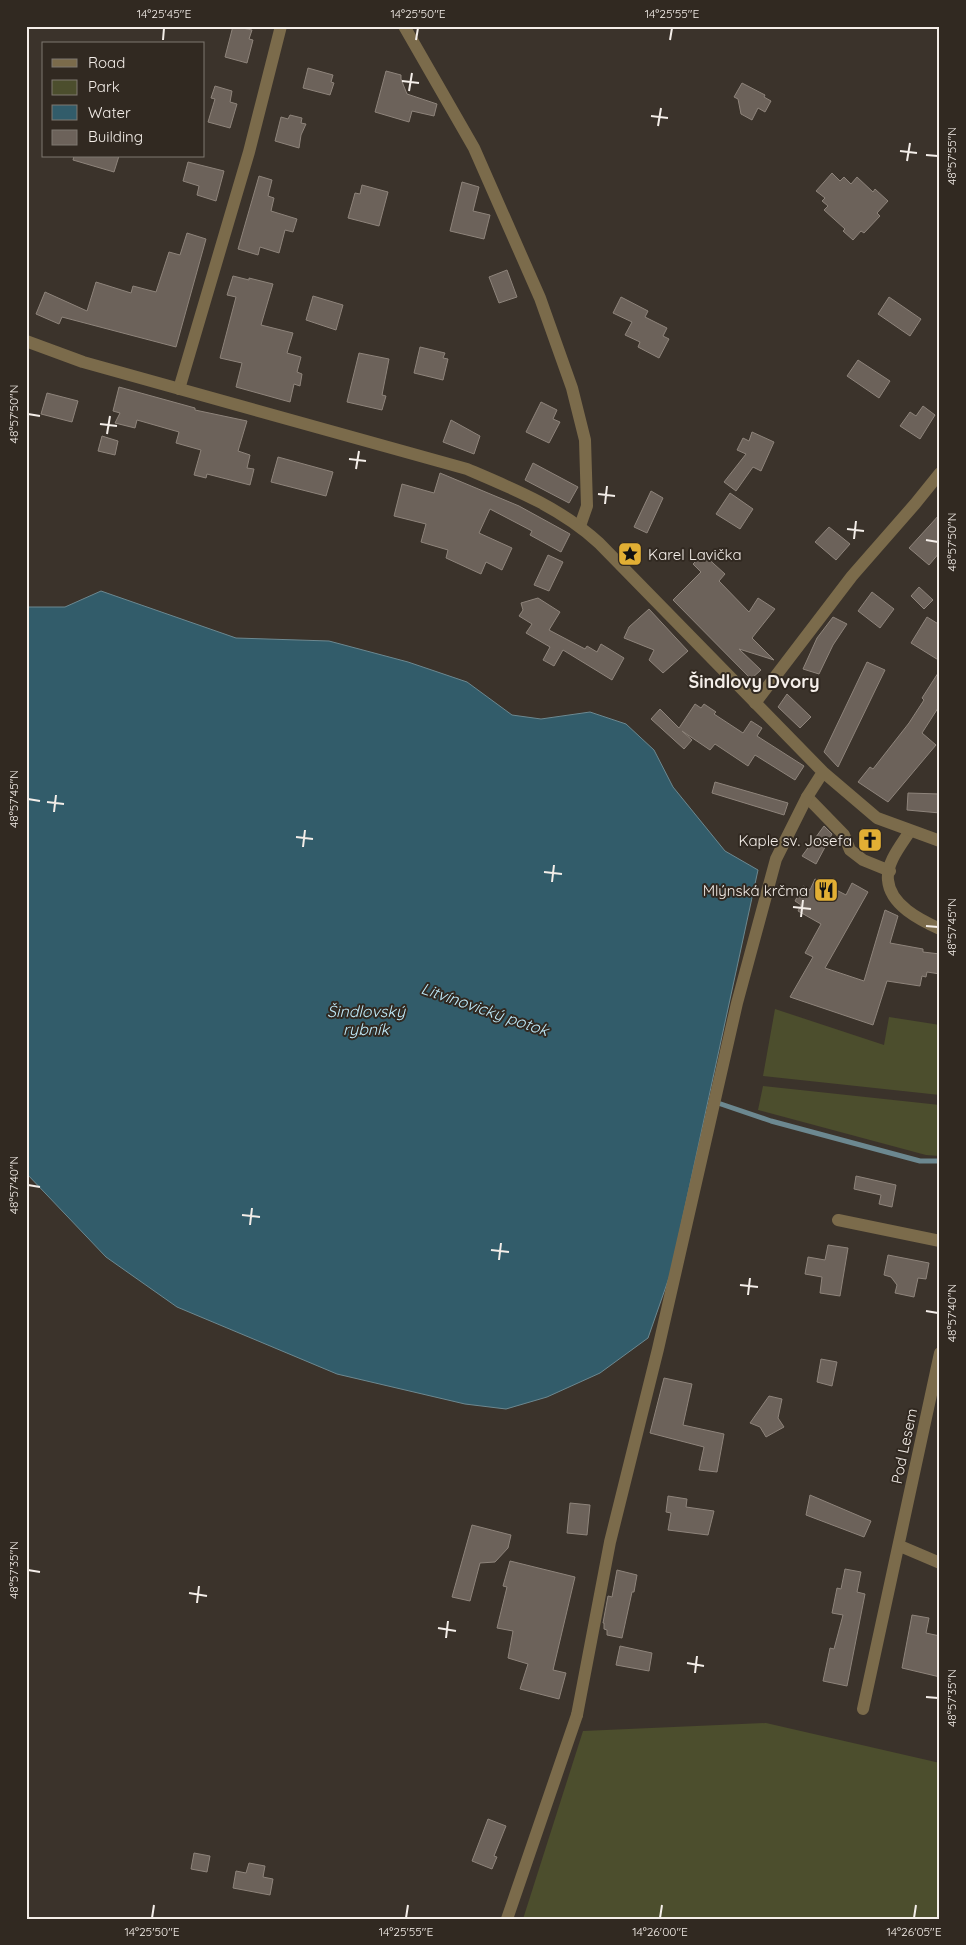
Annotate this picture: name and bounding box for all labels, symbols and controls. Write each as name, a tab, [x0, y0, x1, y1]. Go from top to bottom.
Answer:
text: 14°25'45"E	[137, 6, 191, 21]
text: 14°25'50"E	[390, 6, 446, 21]
text: 14°25'55"E	[645, 6, 699, 21]
legend	[42, 42, 205, 158]
text: Road	[88, 53, 125, 72]
text: Park	[88, 77, 120, 96]
text: Water	[88, 103, 131, 122]
text: Building	[88, 127, 143, 146]
text: 48°57'55"N	[944, 127, 959, 185]
text: 48°57'50"N	[6, 385, 21, 443]
text: 48°57'50"N	[944, 513, 959, 571]
place icon: Karel Lavička	[617, 541, 643, 567]
place label: Karel Lavička	[648, 545, 742, 564]
district label: Šindlovy Dvory	[688, 670, 820, 693]
text: 48°57'45"N	[6, 770, 21, 828]
church icon: Kaple sv. Josefa	[857, 827, 883, 853]
place label: Kaple sv. Josefa	[738, 831, 852, 850]
restaurant icon: Mlýnská krčma	[813, 877, 839, 903]
place label: Mlýnská krčma	[703, 881, 808, 900]
text: 48°57'45"N	[944, 898, 959, 956]
water label: Litvínovický potok	[419, 978, 553, 1041]
water label: Šindlovský rybník	[327, 1001, 406, 1039]
text: 48°57'40"N	[6, 1156, 21, 1214]
text: 48°57'40"N	[944, 1284, 959, 1342]
street label: Pod Lesem	[887, 1407, 921, 1485]
text: 48°57'35"N	[6, 1541, 21, 1599]
text: 48°57'35"N	[944, 1669, 959, 1727]
text: 14°25'50"E	[124, 1924, 180, 1939]
text: 14°25'55"E	[379, 1924, 433, 1939]
text: 14°26'00"E	[632, 1924, 688, 1939]
text: 14°26'05"E	[886, 1924, 942, 1939]

